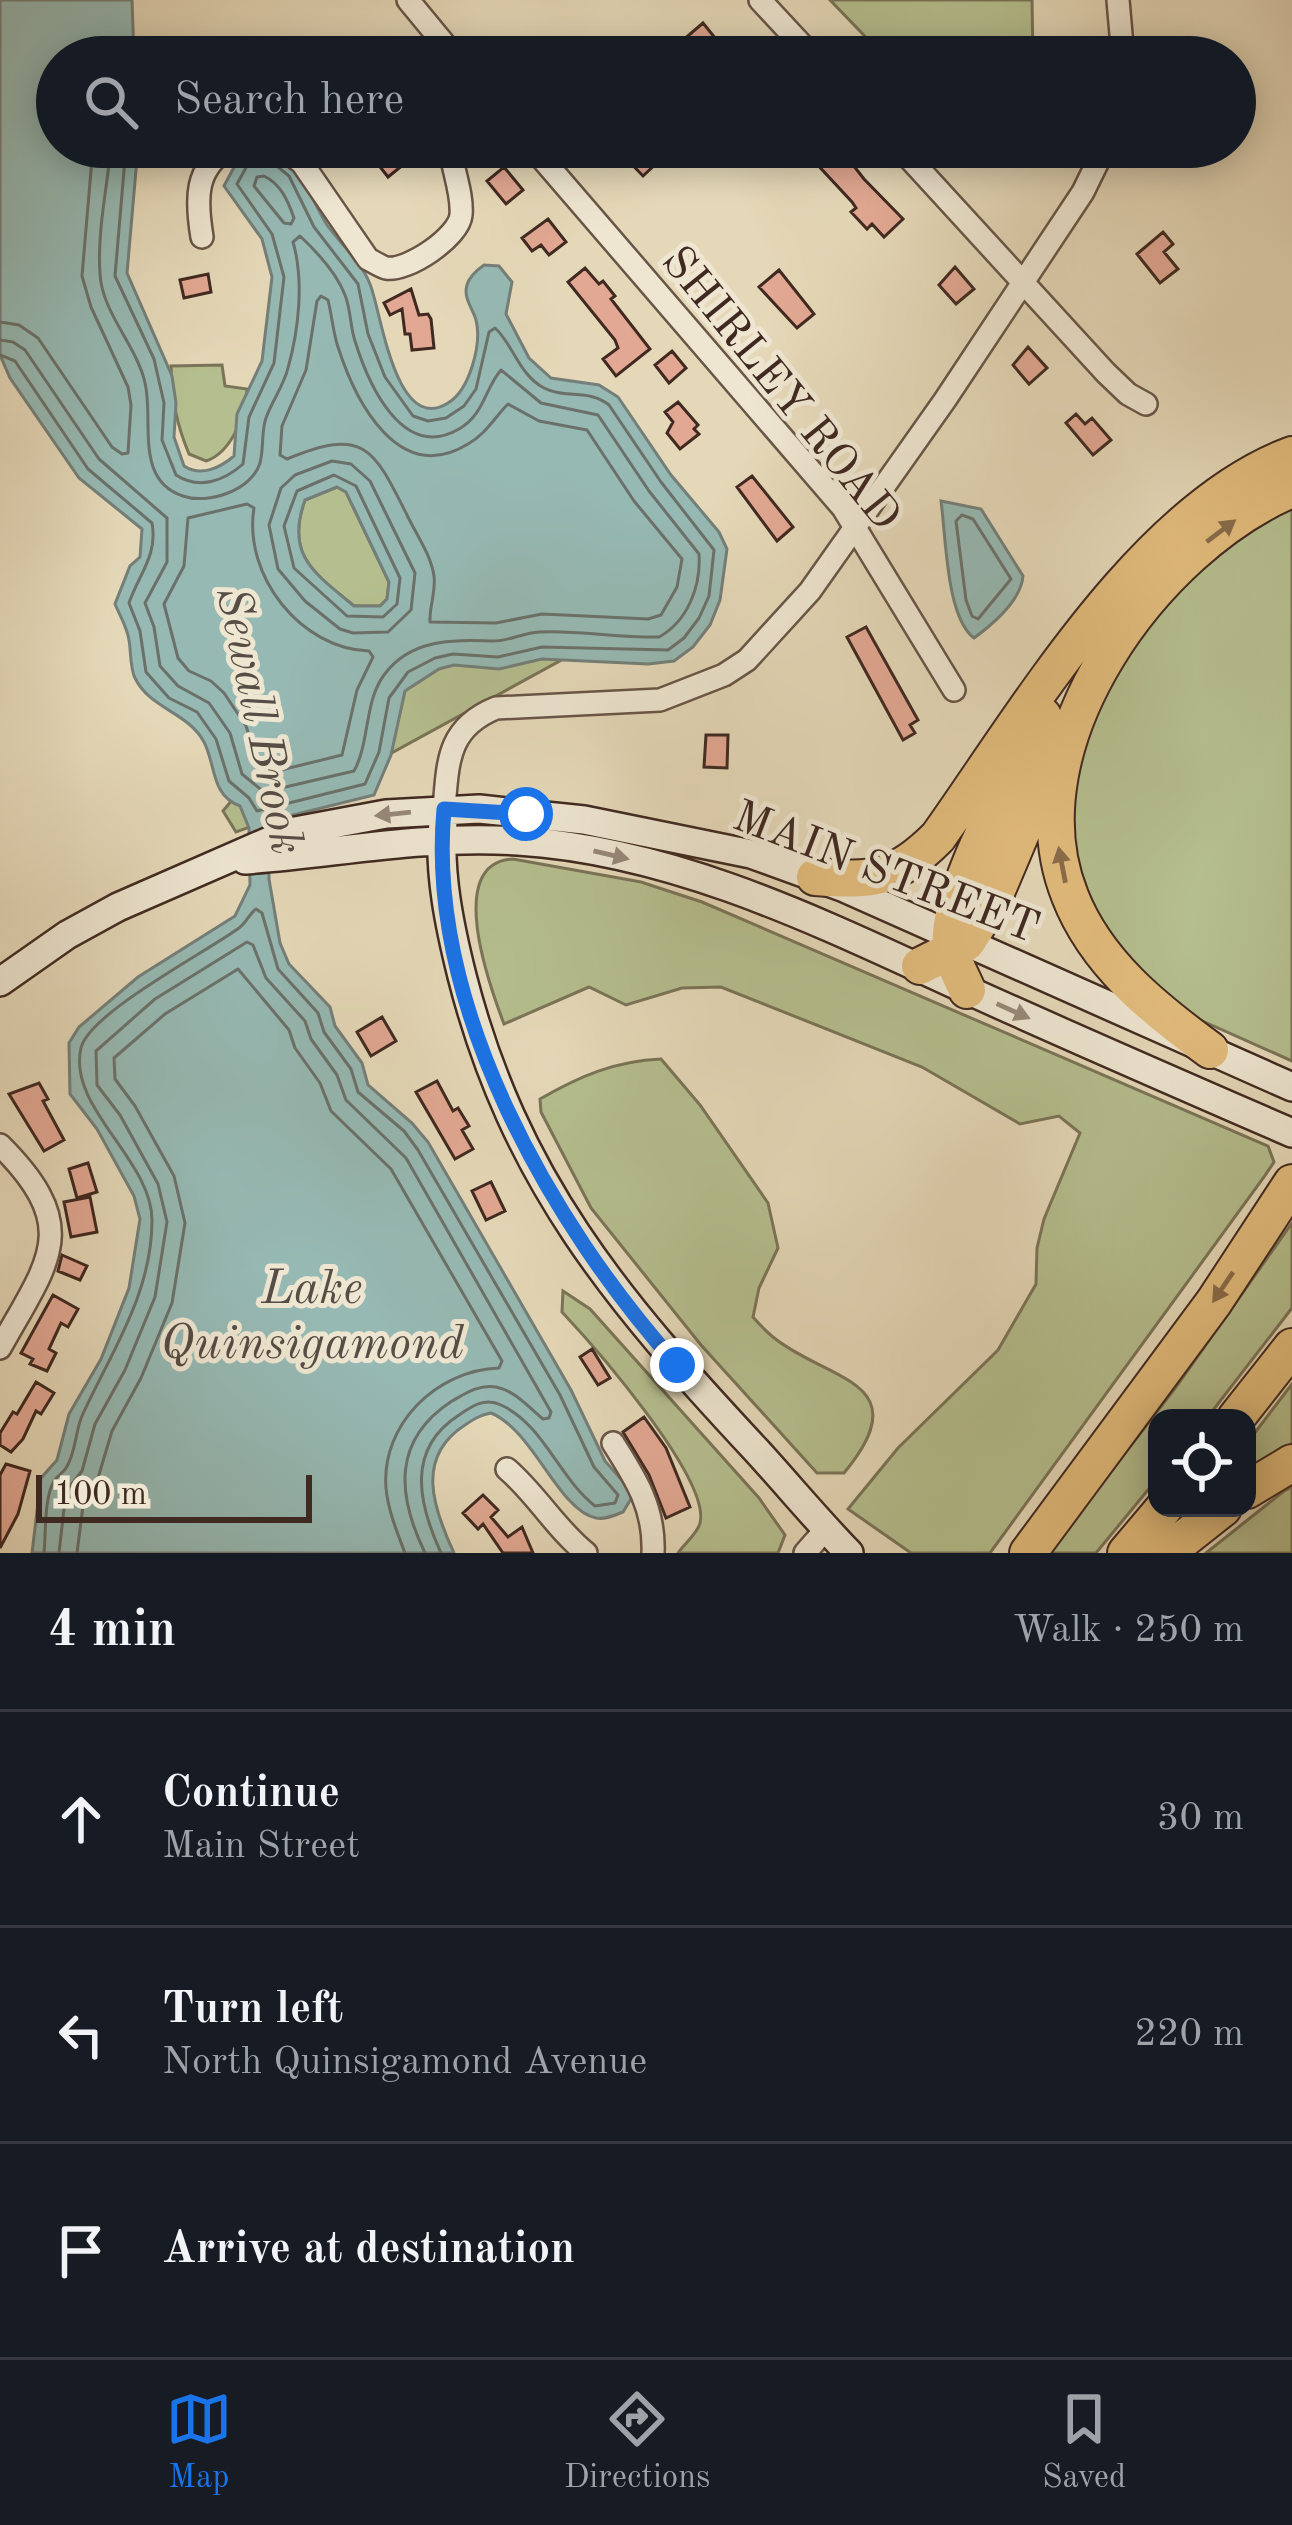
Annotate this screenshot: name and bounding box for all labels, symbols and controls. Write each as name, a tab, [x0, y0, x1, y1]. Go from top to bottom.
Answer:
search box	[36, 36, 1256, 168]
icon: search	[78, 69, 144, 135]
text: Search here	[174, 79, 404, 124]
street label: SHIRLEY ROAD	[652, 240, 907, 540]
one-way arrow	[1205, 519, 1237, 544]
water label: Sewall Brook	[206, 583, 310, 859]
route start	[499, 787, 553, 841]
street label: MAIN STREET	[726, 795, 1044, 953]
one-way arrow	[374, 805, 411, 824]
one-way arrow	[593, 846, 630, 865]
one-way arrow	[1052, 846, 1071, 884]
one-way arrow	[996, 1001, 1031, 1021]
water label: Lake Quinsigamond	[160, 1266, 464, 1369]
one-way arrow	[1213, 1270, 1235, 1303]
route end	[650, 1338, 704, 1392]
map controls	[1148, 1409, 1256, 1517]
button: locate	[1148, 1409, 1256, 1517]
scale bar	[36, 1469, 312, 1522]
text: 100 m	[54, 1479, 147, 1512]
text: 4 min	[48, 1606, 176, 1657]
text: Walk · 250 m	[1013, 1611, 1244, 1650]
text: Continue	[162, 1772, 340, 1817]
icon: ahead	[48, 1786, 114, 1852]
text: 30 m	[1157, 1799, 1244, 1838]
text: Main Street	[162, 1827, 360, 1866]
text: Turn left	[162, 1988, 343, 2033]
icon: left	[48, 2002, 114, 2068]
text: 220 m	[1134, 2015, 1244, 2054]
text: North Quinsigamond Avenue	[162, 2043, 647, 2082]
icon: arrive	[48, 2218, 114, 2284]
text: Arrive at destination	[162, 2228, 575, 2273]
tab: Map	[166, 2386, 232, 2499]
tab: Directions	[564, 2386, 710, 2499]
tab: Saved	[1042, 2386, 1126, 2499]

